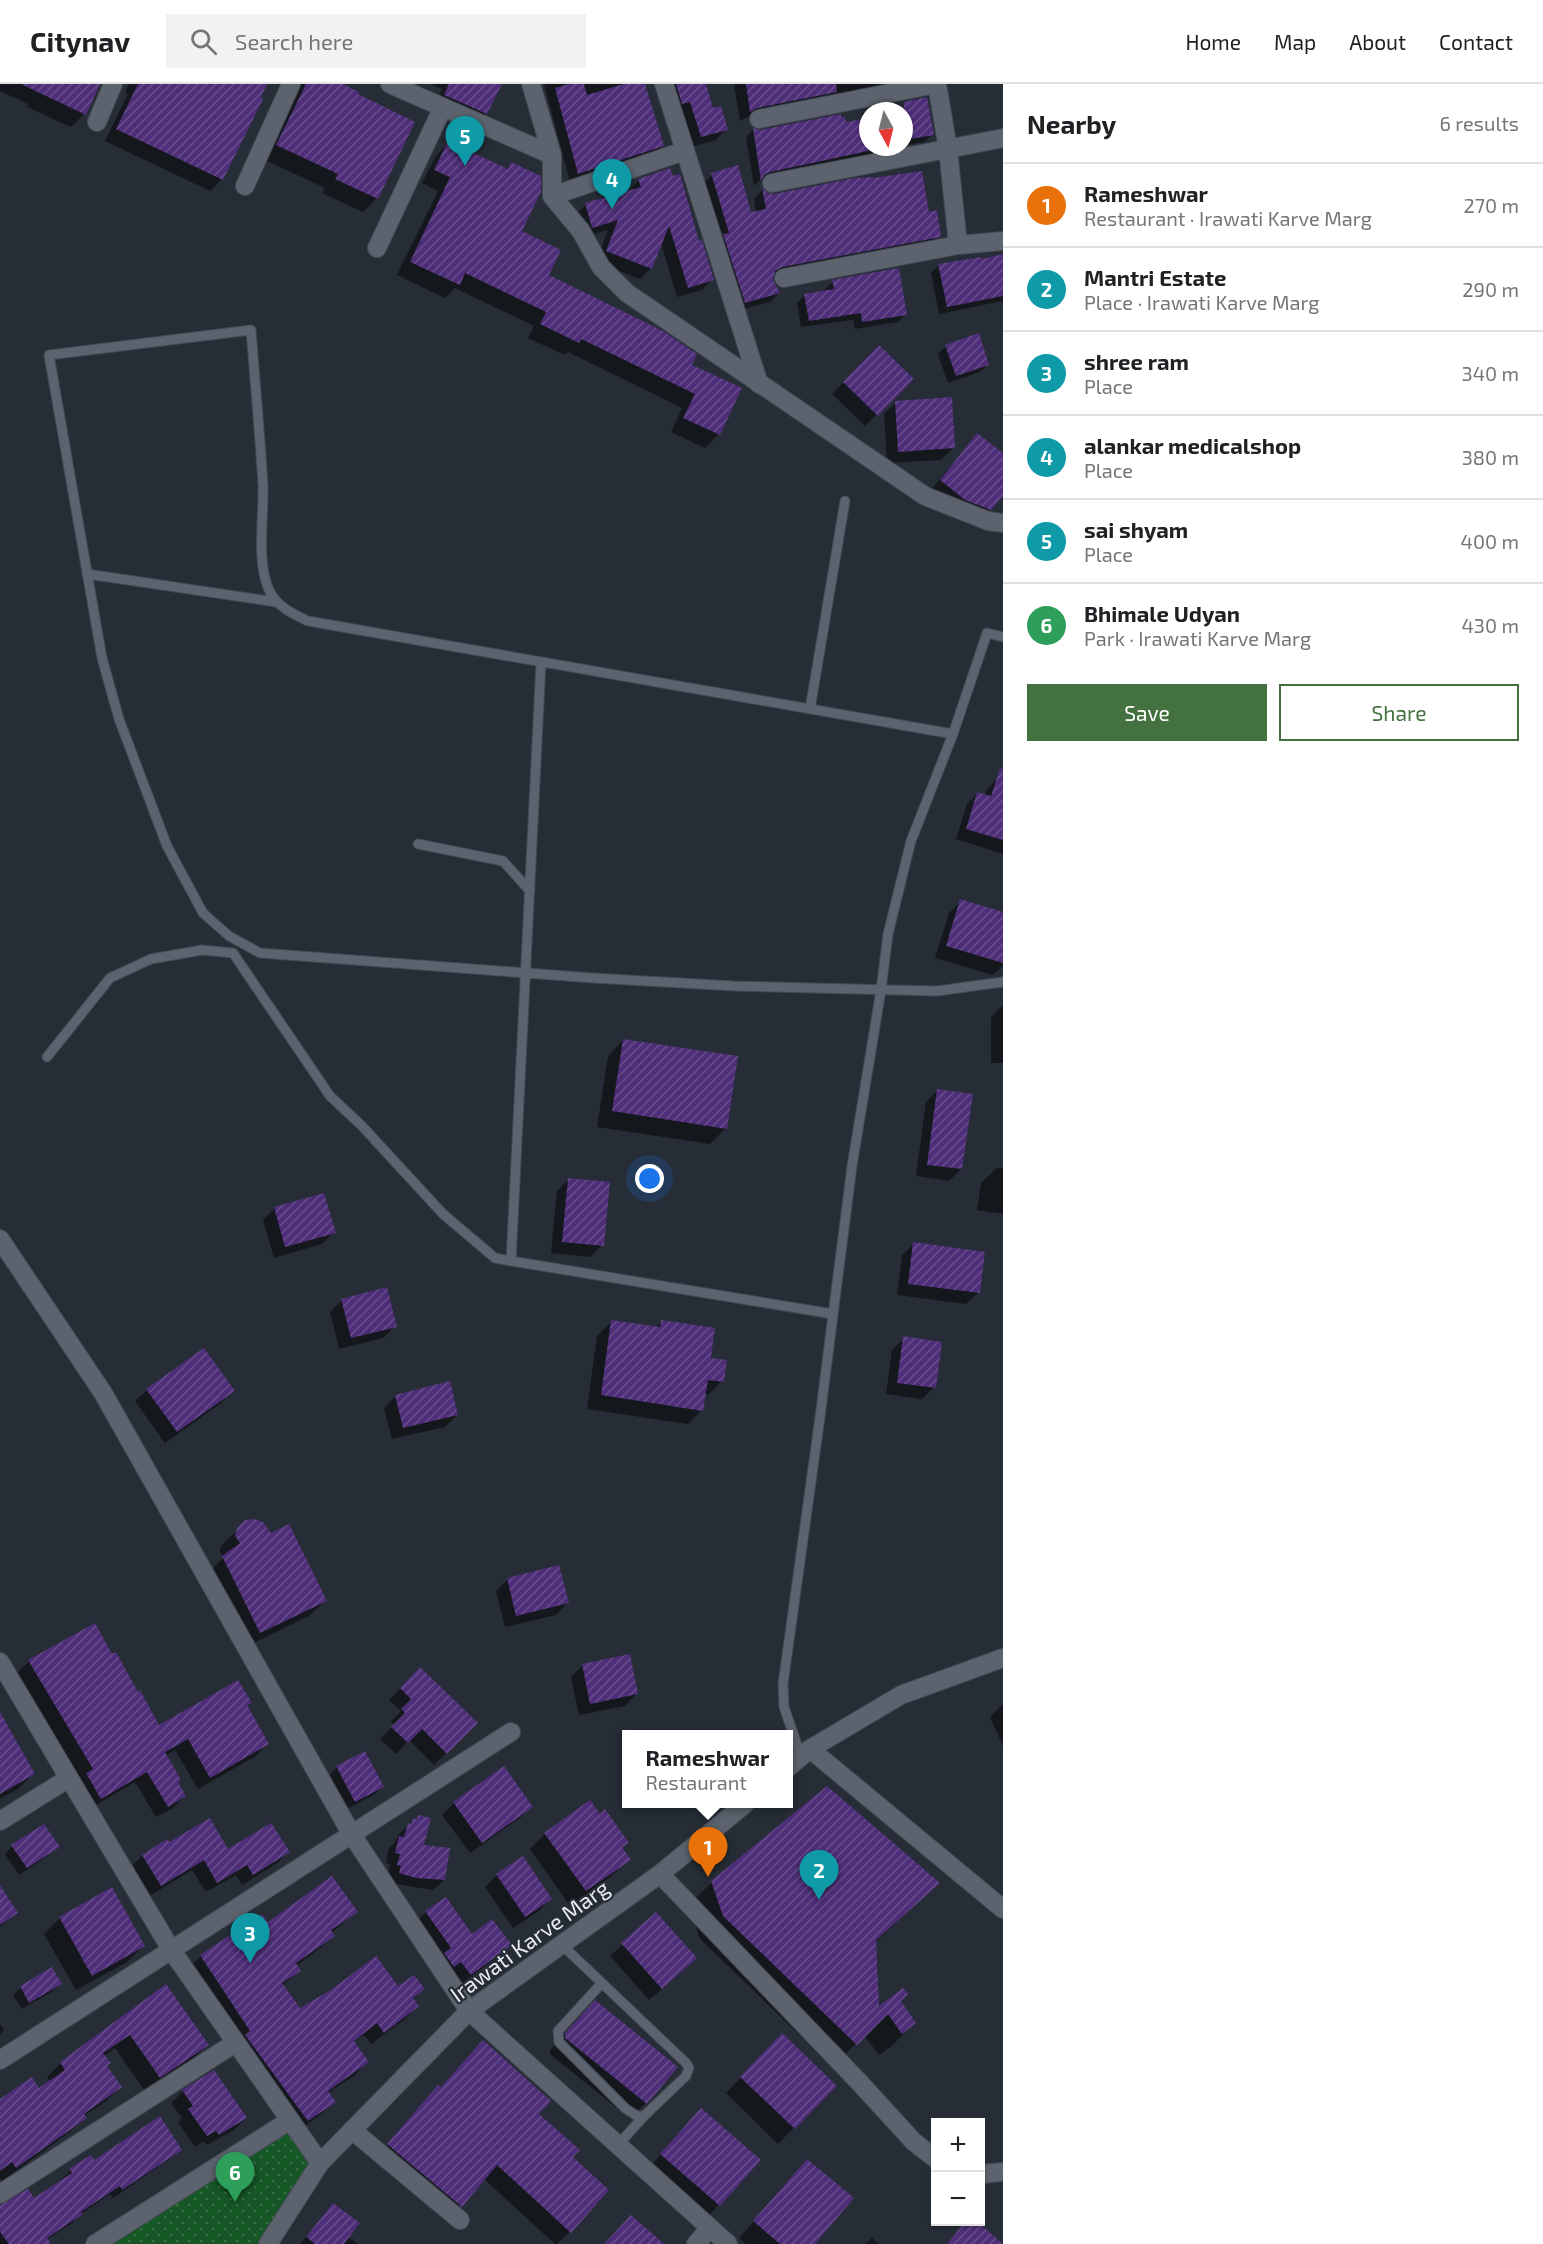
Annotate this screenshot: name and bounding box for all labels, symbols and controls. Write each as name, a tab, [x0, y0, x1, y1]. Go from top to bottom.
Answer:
search box	[166, 14, 586, 68]
text: Citynav	[30, 24, 130, 58]
icon: search	[187, 25, 220, 58]
text: Search here	[235, 28, 353, 54]
text: Home	[1185, 29, 1241, 54]
text: Map	[1274, 29, 1316, 54]
text: About	[1349, 29, 1406, 54]
text: Contact	[1439, 29, 1513, 54]
north arrow	[859, 102, 913, 156]
text: Nearby	[1027, 108, 1116, 139]
text: 6 results	[1439, 111, 1519, 135]
pin: 5	[446, 116, 484, 166]
pin: 4	[592, 160, 632, 209]
text: Rameshwar	[1084, 180, 1208, 206]
text: 1	[1042, 193, 1051, 217]
text: 270 m	[1463, 193, 1519, 217]
text: Restaurant · Irawati Karve Marg	[1084, 206, 1372, 230]
text: Mantri Estate	[1084, 264, 1227, 290]
text: 2	[1041, 277, 1052, 301]
text: 290 m	[1462, 277, 1519, 301]
text: Place · Irawati Karve Marg	[1084, 290, 1320, 314]
text: shree ram	[1084, 348, 1189, 374]
text: 3	[1041, 361, 1052, 385]
text: 340 m	[1462, 361, 1519, 385]
text: Place	[1084, 374, 1133, 398]
text: alankar medicalshop	[1084, 432, 1301, 458]
text: 4	[1040, 445, 1053, 469]
text: 380 m	[1462, 445, 1519, 469]
text: Place	[1084, 458, 1133, 482]
text: sai shyam	[1084, 516, 1188, 542]
text: 5	[1041, 529, 1052, 553]
text: 400 m	[1461, 529, 1519, 553]
text: Place	[1084, 542, 1133, 566]
text: Bhimale Udyan	[1084, 600, 1240, 626]
text: 6	[1041, 613, 1052, 637]
text: 430 m	[1462, 613, 1519, 637]
text: Park · Irawati Karve Marg	[1084, 626, 1311, 650]
button: Save	[1027, 684, 1267, 741]
button: Share	[1279, 684, 1519, 741]
your location	[635, 1164, 664, 1193]
popup	[622, 1730, 793, 1808]
text: Rameshwar	[646, 1744, 770, 1770]
text: Restaurant	[646, 1770, 747, 1794]
pin: 1	[688, 1828, 728, 1877]
pin: 2	[800, 1850, 838, 1900]
street label: Irawati Karve Marg	[444, 1874, 614, 2006]
pin: 3	[230, 1914, 270, 1963]
map controls	[931, 2118, 985, 2226]
button: +	[931, 2118, 985, 2172]
pin: 6	[216, 2152, 254, 2202]
button: −	[931, 2172, 985, 2226]

